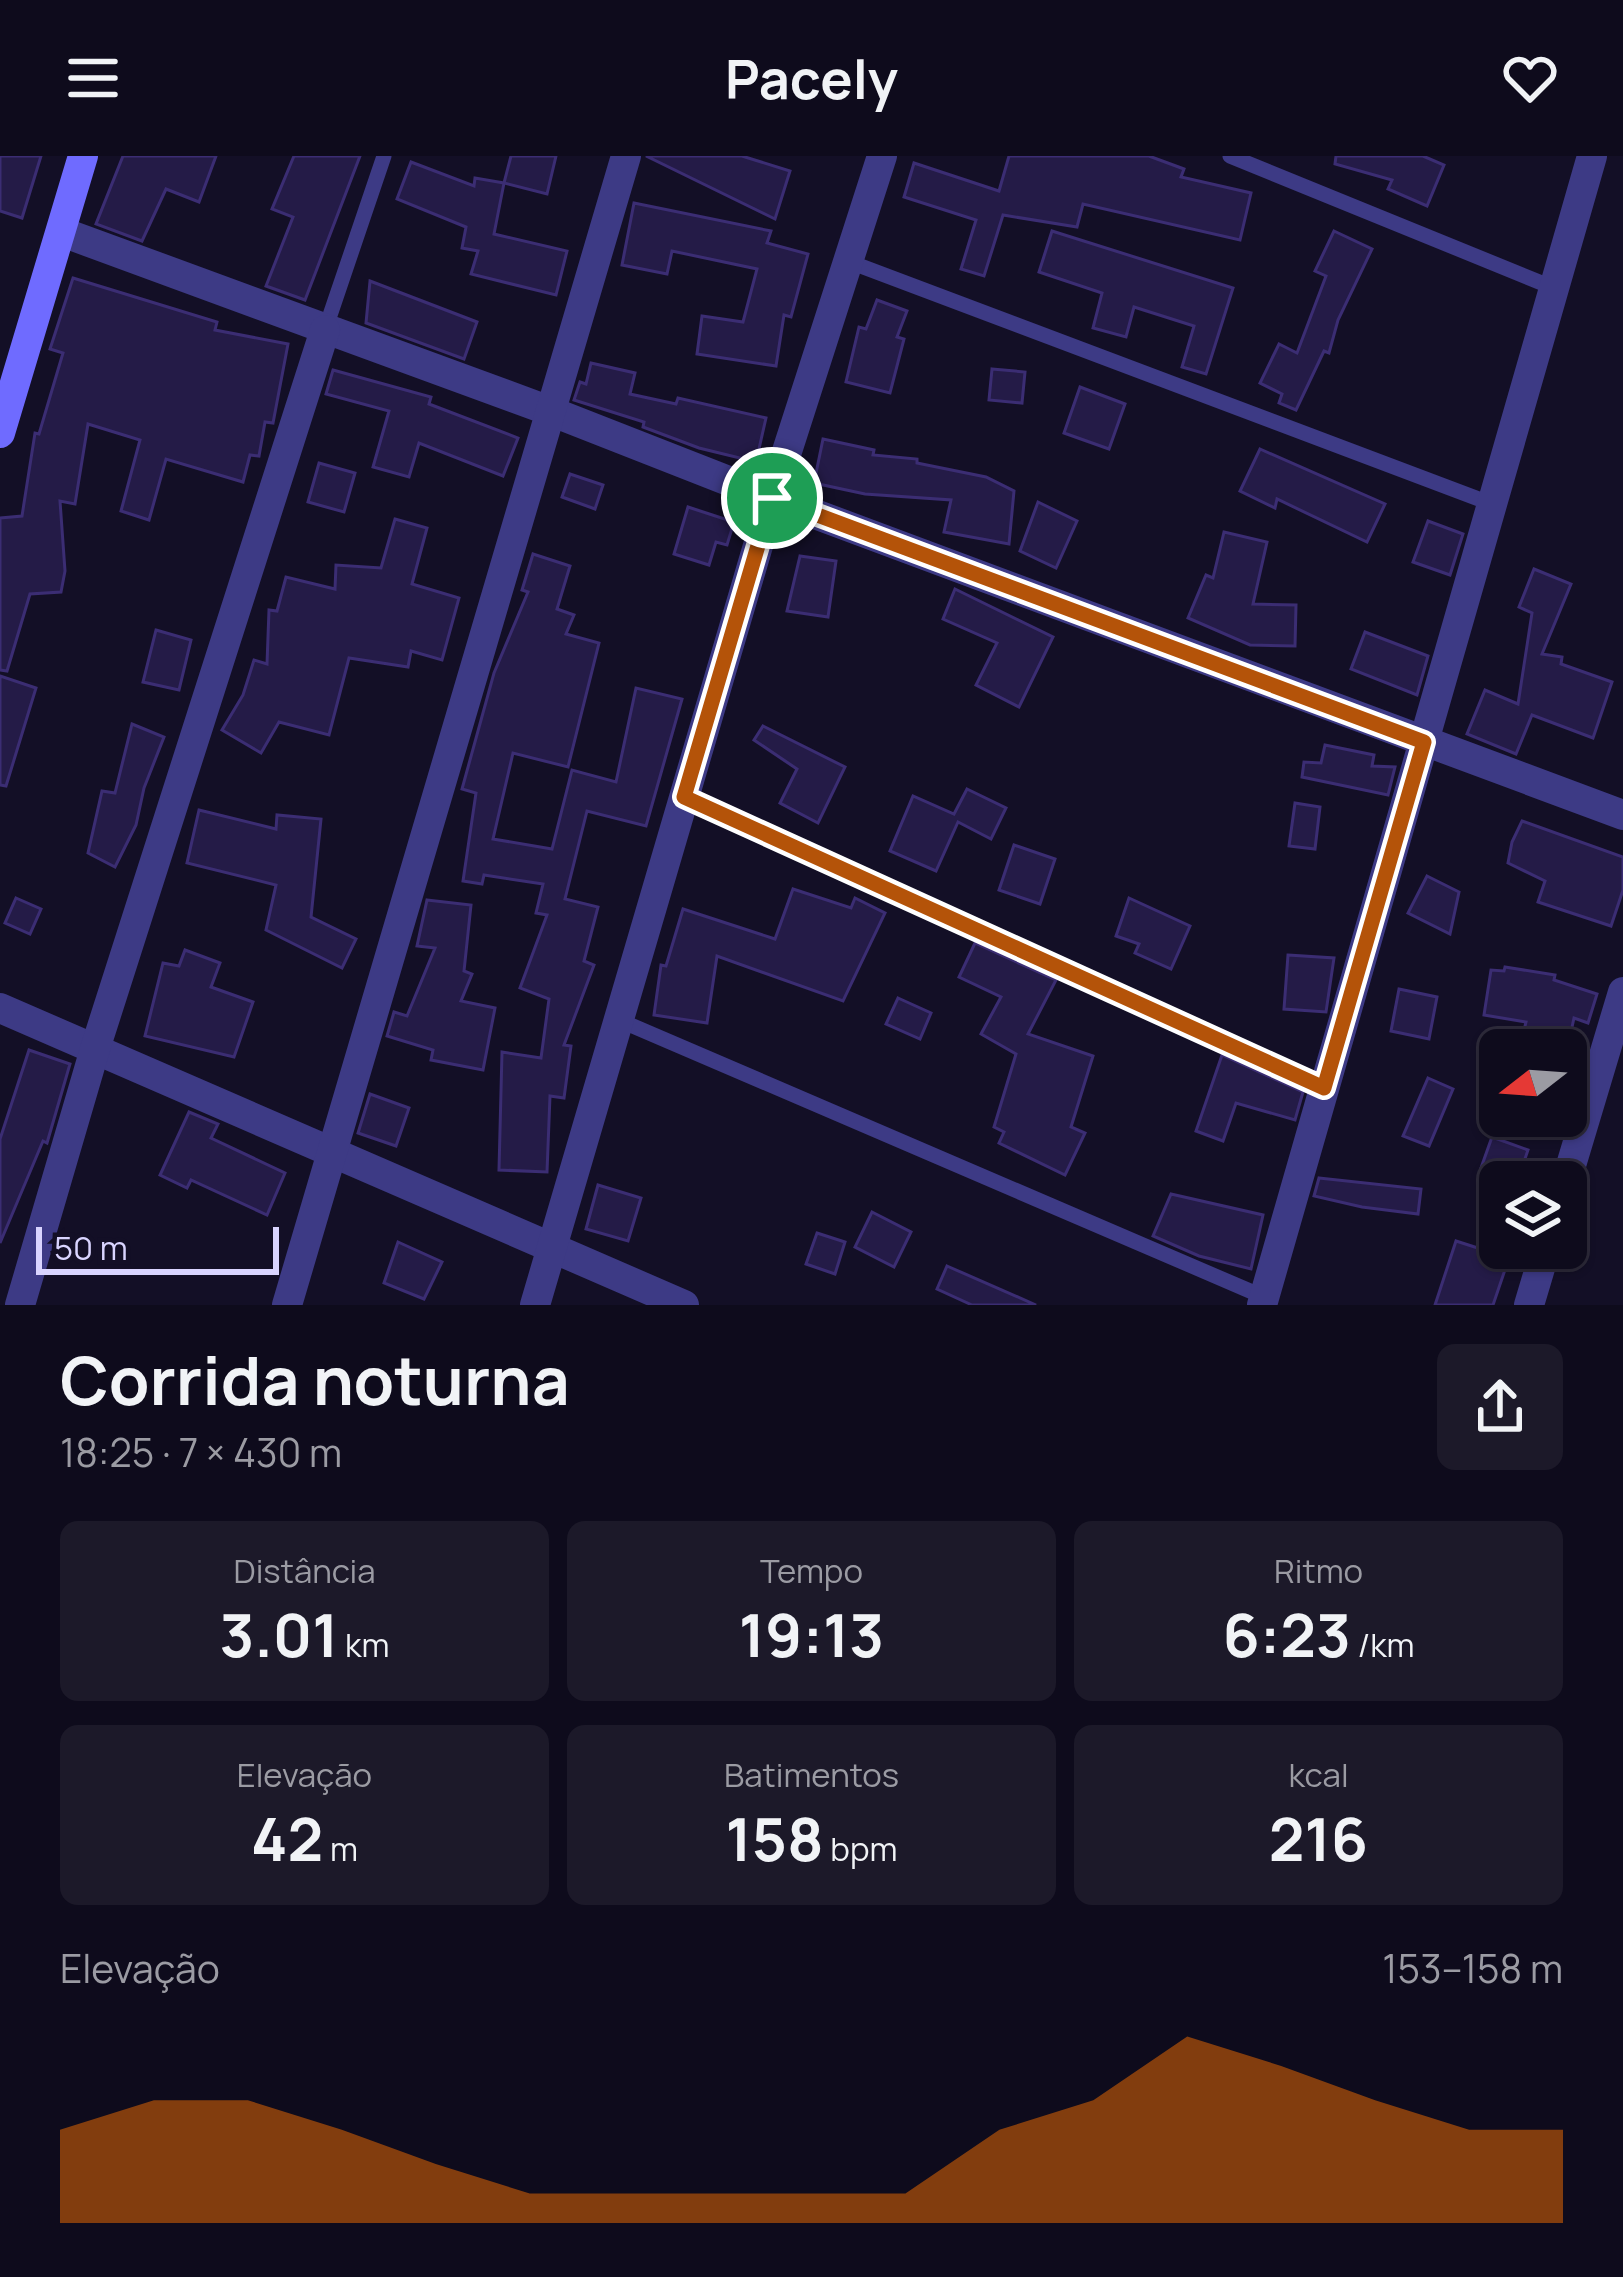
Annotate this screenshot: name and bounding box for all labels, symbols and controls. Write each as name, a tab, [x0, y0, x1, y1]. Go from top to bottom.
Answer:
text: Pacely	[725, 41, 898, 115]
icon: menu	[60, 45, 126, 111]
icon: heart	[1497, 45, 1563, 111]
pin	[721, 447, 823, 549]
icon: arrive	[739, 465, 805, 531]
north arrow	[1479, 1029, 1587, 1137]
map controls	[1479, 1029, 1587, 1269]
button: layers	[1479, 1161, 1587, 1269]
scale bar	[36, 1221, 279, 1274]
text: 50 m	[54, 1225, 128, 1270]
text: Corrida noturna	[60, 1335, 570, 1425]
button: share	[1437, 1344, 1563, 1470]
text: 18:25 · 7 × 430 m	[60, 1425, 342, 1479]
text: Distância	[233, 1548, 376, 1593]
text: Tempo	[760, 1548, 863, 1593]
text: Ritmo	[1274, 1548, 1363, 1593]
text: 3.01	[220, 1593, 338, 1675]
text: 19:13	[739, 1593, 884, 1675]
text: 6:23	[1222, 1593, 1351, 1675]
text: km	[338, 1622, 389, 1667]
text: /km	[1351, 1622, 1415, 1667]
text: Elevação	[237, 1752, 372, 1797]
text: Batimentos	[724, 1752, 899, 1797]
text: kcal	[1288, 1752, 1349, 1797]
text: 42	[251, 1797, 323, 1879]
text: 158	[726, 1797, 824, 1879]
text: 216	[1269, 1797, 1368, 1879]
text: m	[323, 1826, 358, 1871]
text: bpm	[824, 1826, 897, 1871]
text: Elevação	[60, 1941, 220, 1995]
text: 153–158 m	[1382, 1941, 1563, 1995]

